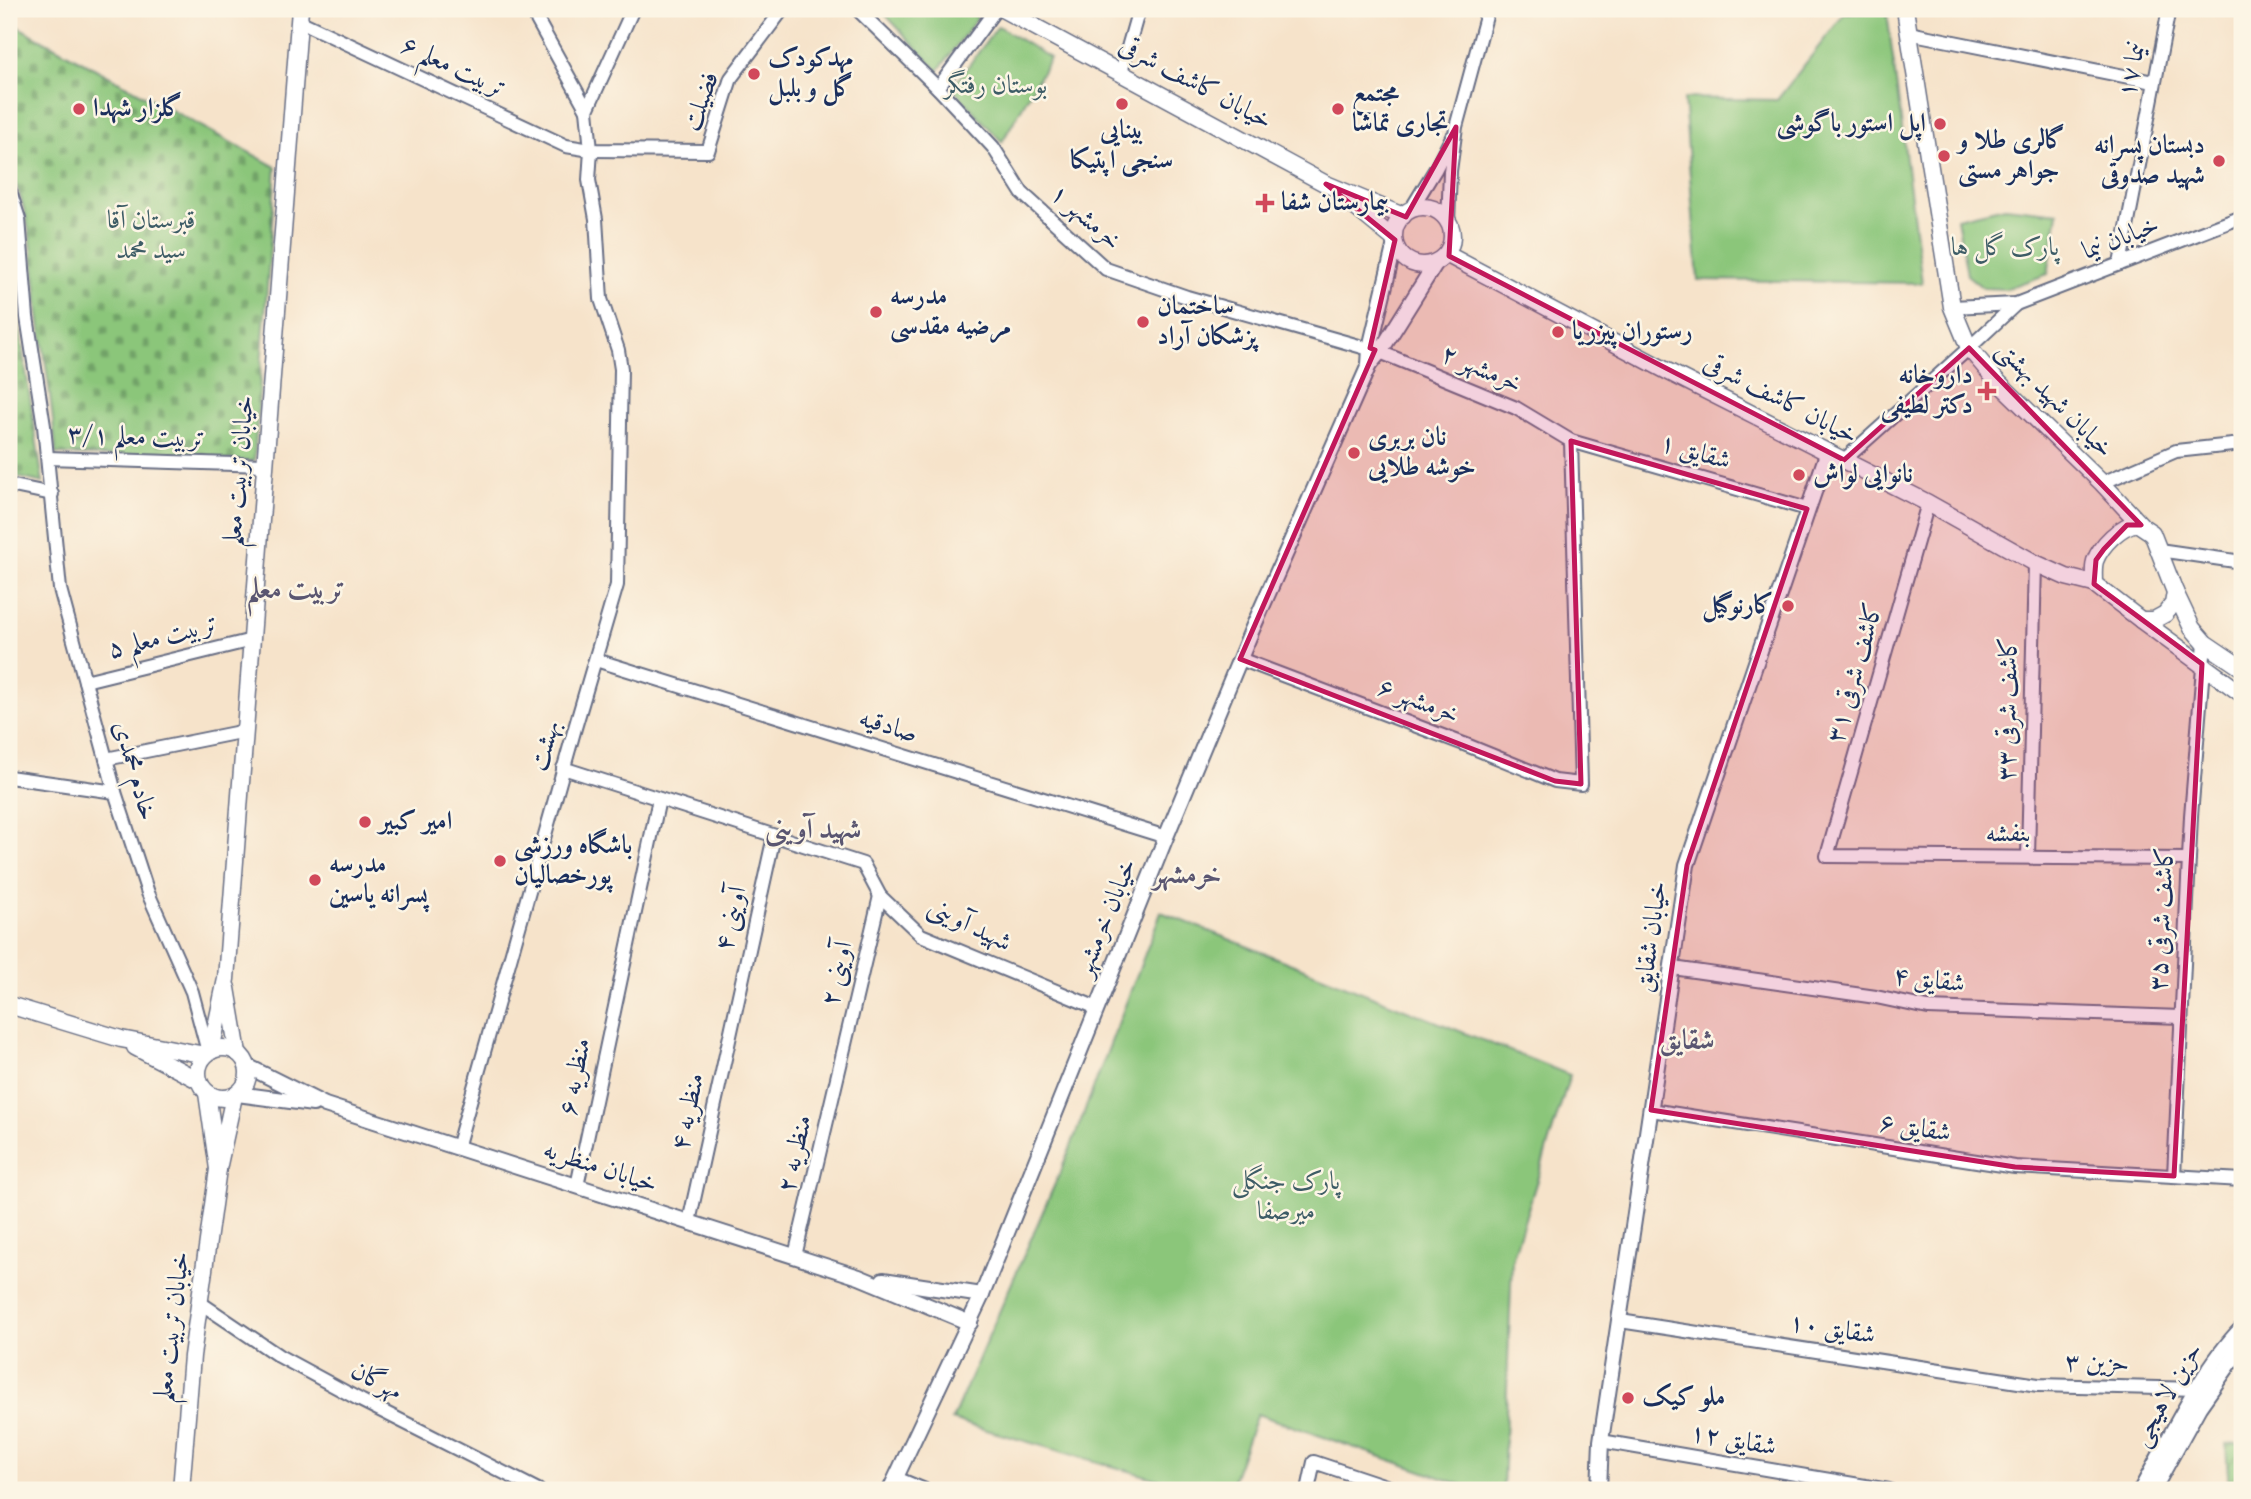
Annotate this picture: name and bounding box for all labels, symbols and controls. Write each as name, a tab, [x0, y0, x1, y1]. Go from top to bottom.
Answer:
street label: تربیت معلم ۶	[392, 28, 512, 113]
street label: خیابان کاشف شرقی	[1112, 28, 1278, 140]
street label: نیما ۱۷	[2110, 39, 2157, 101]
place label: مهدکودک گل و بلبل	[768, 41, 854, 108]
marker: مهدکودک گل و بلبل	[746, 66, 762, 82]
street label: فضیلت	[674, 67, 730, 137]
park label: بوستان رفتگر	[942, 68, 1047, 105]
place label: مجتمع تجاری تماشا	[1352, 76, 1449, 143]
place label: گلزار شهدا	[93, 91, 183, 128]
marker: بینایی سنجی اپتیکا	[1114, 96, 1130, 112]
marker: گلزار شهدا	[71, 101, 87, 117]
marker: مجتمع تجاری تماشا	[1330, 101, 1346, 117]
place label: اپل استور باگوشی	[1777, 106, 1926, 143]
place label: بینایی سنجی اپتیکا	[1071, 113, 1173, 180]
marker: اپل استور باگوشی	[1932, 116, 1948, 132]
place label: گالری طلا و جواهر مستی	[1955, 123, 2065, 190]
place label: دبستان پسرانه شهید صدوقی	[2094, 128, 2205, 195]
marker: گالری طلا و جواهر مستی	[1936, 148, 1952, 164]
marker: دبستان پسرانه شهید صدوقی	[2211, 153, 2227, 169]
street label: خرمشهر ۱	[1041, 176, 1129, 260]
place label: بیمارستان شفا	[1281, 185, 1390, 222]
marker: بیمارستان شفا	[1255, 193, 1275, 213]
park label: قبرستان آقا سید محمد	[107, 203, 195, 270]
street label: خیابان نیما	[2077, 207, 2165, 271]
park label: پارک گل ها	[1951, 230, 2060, 267]
place label: مدرسه مرضیه مقدسی	[890, 279, 1011, 346]
place label: ساختمان پزشکان آراد	[1157, 289, 1259, 356]
marker: مدرسه مرضیه مقدسی	[868, 304, 884, 320]
marker: ساختمان پزشکان آراد	[1135, 314, 1151, 330]
place label: رستوران پیزریا	[1572, 314, 1693, 351]
marker: رستوران پیزریا	[1550, 324, 1566, 340]
street label: خیابان شهید بهشتی	[1987, 333, 2121, 467]
street label: خرمشهر ۲	[1435, 336, 1527, 404]
street label: خیابان کاشف شرقی	[1696, 345, 1864, 455]
place label: داروخانه دکتر لطیفی	[1880, 358, 1973, 425]
marker: داروخانه دکتر لطیفی	[1979, 383, 1995, 399]
street label: خیابان تربیت معلم	[215, 394, 270, 549]
street label: تربیت معلم ۳/۱	[66, 417, 206, 464]
place label: نان بربری خوشه طلایی	[1367, 420, 1476, 487]
street label: شقایق ۱	[1655, 425, 1735, 481]
marker: نان بربری خوشه طلایی	[1346, 445, 1362, 461]
place label: نانوایی لواش	[1813, 457, 1913, 494]
marker: نانوایی لواش	[1791, 467, 1807, 483]
district label: تربیت معلم	[247, 571, 345, 617]
place label: کارنوگیل	[1702, 588, 1774, 625]
marker: کارنوگیل	[1780, 598, 1796, 614]
street label: کاشف شرقی ۳۱	[1818, 599, 1894, 747]
street label: تربیت معلم ۵	[104, 607, 223, 674]
street label: کاشف شرقی ۳۳	[1989, 636, 2029, 782]
street label: خرمشهر ۶	[1372, 670, 1464, 734]
street label: صادقیه	[854, 701, 922, 753]
street label: بهشت	[521, 716, 571, 776]
street label: خادم محمدی	[100, 717, 166, 826]
place label: امیر کبیر	[376, 804, 452, 841]
district label: شهید آوینی	[765, 811, 861, 851]
marker: امیر کبیر	[357, 814, 373, 830]
street label: بنفشه	[1985, 816, 2031, 853]
place label: باشگاه ورزشی پورخصالیان	[514, 827, 633, 895]
street label: کاشف شرقی ۳۵	[2141, 846, 2185, 992]
place label: مدرسه پسرانه یاسین	[329, 847, 430, 914]
marker: باشگاه ورزشی پورخصالیان	[492, 853, 508, 869]
street label: خیابان خرمشهر	[1065, 853, 1147, 985]
district label: خرمشهر	[1150, 856, 1221, 896]
marker: مدرسه پسرانه یاسین	[307, 872, 323, 888]
street label: خیابان شقایق	[1626, 879, 1678, 995]
street label: آوینی ۴	[707, 881, 758, 955]
street label: شهید آوینی	[921, 890, 1017, 962]
street label: آوینی ۲	[813, 936, 864, 1010]
street label: شقایق ۴	[1891, 958, 1967, 1004]
district label: شقایق	[1659, 1022, 1715, 1062]
street label: منظریه ۶	[550, 1035, 602, 1119]
street label: منظریه ۴	[663, 1070, 715, 1154]
street label: شقایق ۶	[1877, 1105, 1953, 1153]
street label: منظریه ۲	[769, 1112, 823, 1196]
street label: خیابان منظریه	[538, 1132, 662, 1204]
park label: پارک جنگلی میرصفا	[1232, 1164, 1341, 1231]
street label: خیابان تربیت معلم	[145, 1249, 206, 1405]
street label: شقایق ۱۰	[1786, 1305, 1878, 1355]
street label: حزین لاهیجی	[2123, 1336, 2213, 1454]
street label: حزین ۳	[2065, 1345, 2129, 1383]
street label: مهرگان	[344, 1353, 409, 1411]
place label: ملو کیک	[1642, 1380, 1725, 1417]
marker: ملو کیک	[1620, 1390, 1636, 1406]
street label: شقایق ۱۲	[1687, 1415, 1779, 1467]

